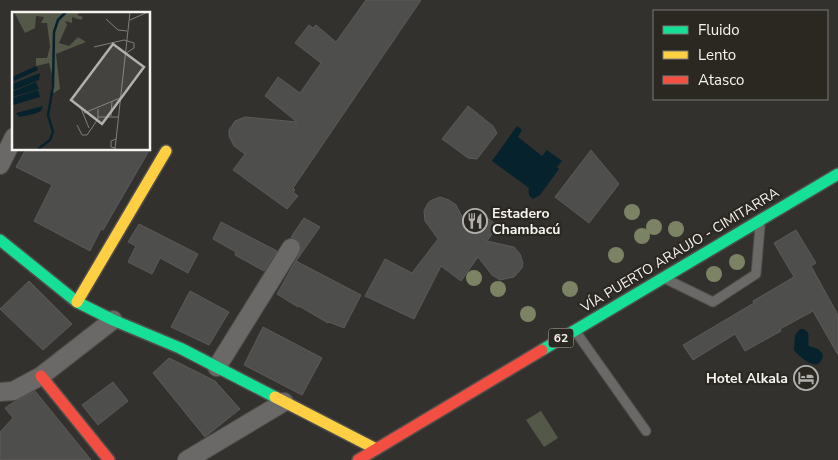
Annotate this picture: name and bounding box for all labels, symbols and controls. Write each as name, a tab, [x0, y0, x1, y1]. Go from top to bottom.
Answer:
legend	[653, 10, 828, 100]
inset map	[12, 12, 150, 150]
text: Fluido	[698, 20, 740, 40]
text: Lento	[698, 45, 736, 65]
text: Atasco	[698, 70, 744, 90]
street label: VÍA PUERTO ARAUJO - CIMITARRA	[576, 183, 783, 317]
place label: Estadero Chambacú	[492, 204, 560, 239]
restaurant icon: Estadero Chambacú	[462, 208, 488, 234]
road number: 62	[548, 328, 574, 348]
hotel icon: Hotel Alkala	[793, 365, 819, 391]
place label: Hotel Alkala	[706, 369, 788, 388]

